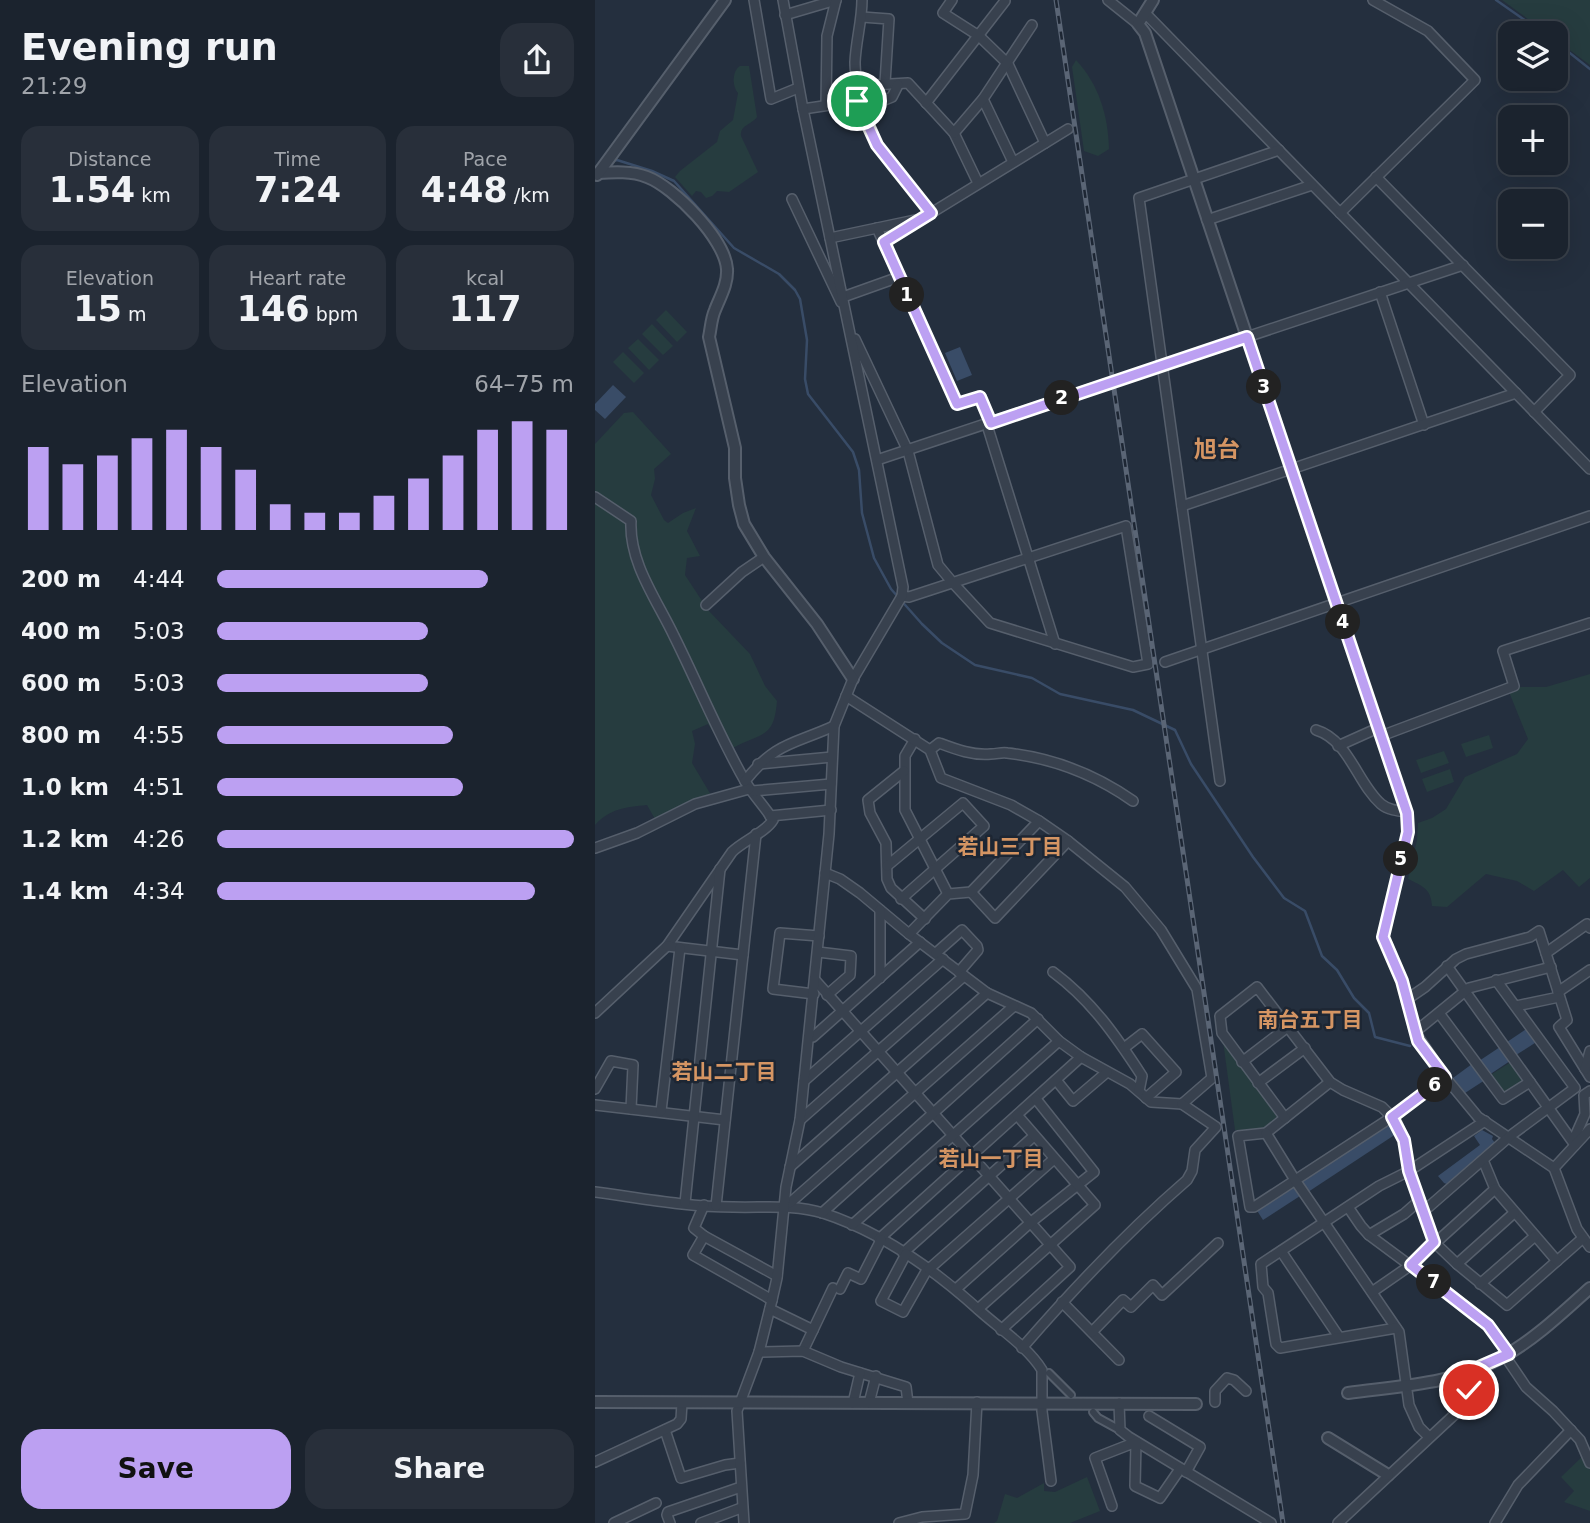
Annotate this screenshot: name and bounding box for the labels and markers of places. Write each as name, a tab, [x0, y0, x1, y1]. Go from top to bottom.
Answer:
pin	[827, 71, 887, 131]
pin: 1	[889, 278, 925, 312]
pin: 3	[1247, 370, 1281, 404]
pin: 2	[1044, 380, 1079, 416]
pin: 4	[1325, 604, 1361, 640]
pin: 5	[1383, 842, 1419, 876]
pin: 6	[1417, 1068, 1453, 1102]
pin: 7	[1417, 1264, 1451, 1300]
pin	[1439, 1360, 1499, 1420]

